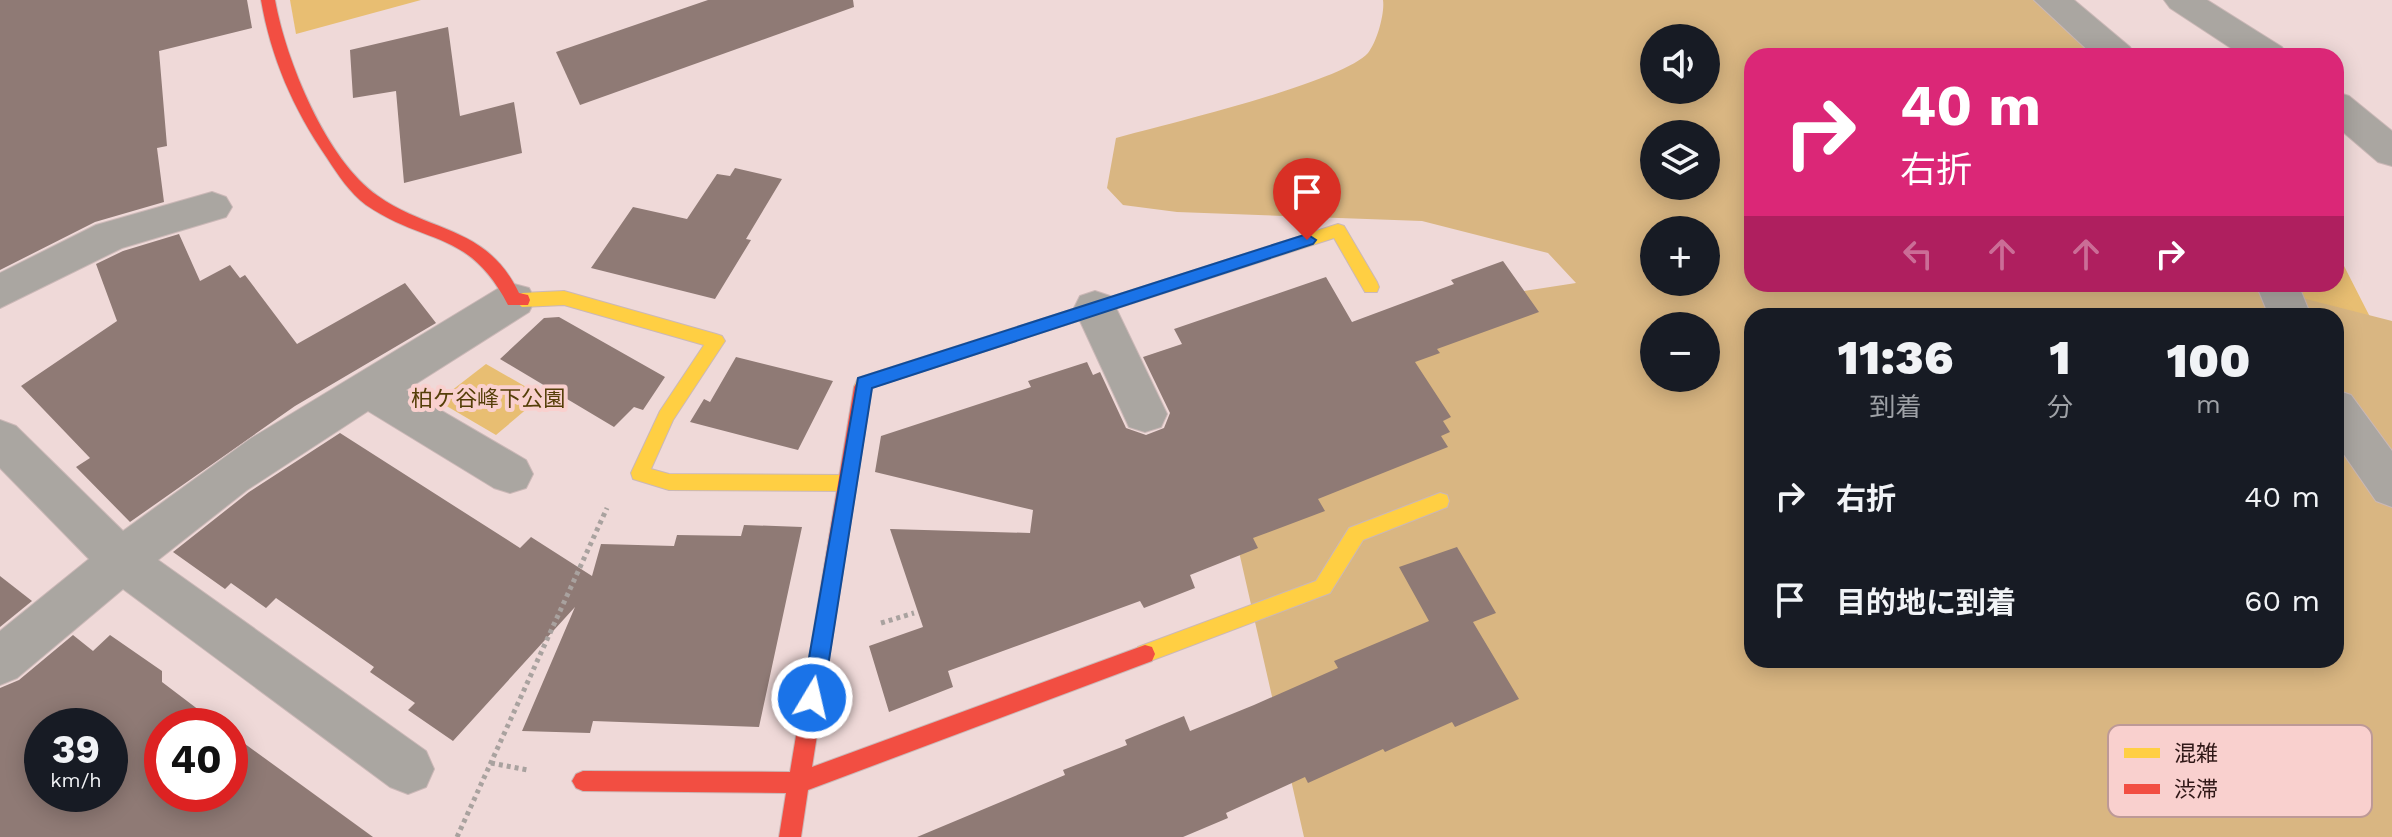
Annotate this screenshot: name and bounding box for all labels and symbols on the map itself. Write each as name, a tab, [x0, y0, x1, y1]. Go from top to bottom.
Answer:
pin	[1273, 158, 1341, 240]
park label: 柏ケ谷峰下公園	[411, 386, 565, 411]
position arrow	[770, 656, 854, 740]
speed limit sign: 40	[144, 708, 248, 812]
legend	[2108, 725, 2372, 817]
text: 混雑	[2174, 741, 2218, 766]
text: 渋滞	[2174, 777, 2218, 802]

